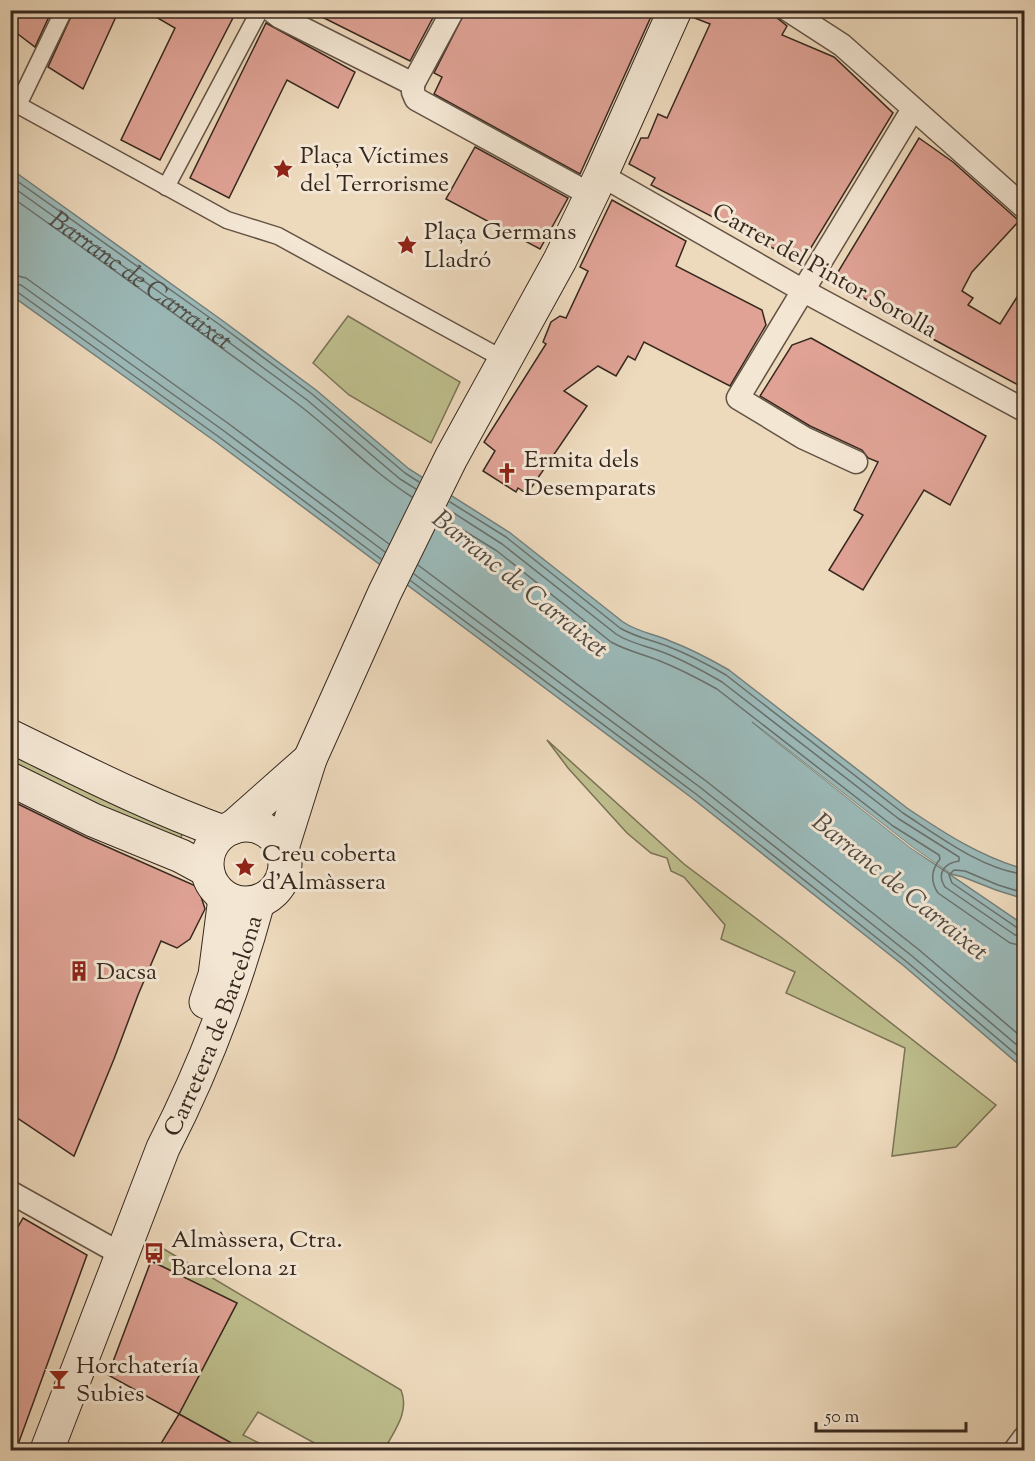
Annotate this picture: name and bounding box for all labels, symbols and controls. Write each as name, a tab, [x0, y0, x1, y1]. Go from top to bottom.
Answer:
place label: Plaça Víctimes del Terrorisme	[300, 140, 449, 202]
place icon: Plaça Víctimes del Terrorisme	[271, 157, 295, 181]
street label: Carrer del Pintor Sorolla	[705, 196, 943, 348]
water label: Barranc de Carraixet	[41, 203, 240, 360]
place label: Plaça Germans Lladró	[424, 216, 576, 278]
place icon: Plaça Germans Lladró	[395, 233, 419, 257]
place label: Ermita dels Desemparats	[524, 444, 656, 506]
church icon: Ermita dels Desemparats	[495, 461, 519, 485]
water label: Barranc de Carraixet	[423, 502, 616, 668]
water label: Barranc de Carraixet	[803, 805, 996, 971]
place label: Creu coberta d'Almàssera	[262, 838, 396, 900]
place icon: Creu coberta d'Almàssera	[233, 855, 257, 879]
street label: Carretera de Barcelona	[156, 912, 272, 1143]
place label: Dacsa	[96, 956, 157, 990]
building icon: Dacsa	[67, 959, 91, 983]
place label: Almàssera, Ctra. Barcelona 21	[171, 1224, 343, 1286]
bus stop icon: Almàssera, Ctra. Barcelona 21	[142, 1241, 166, 1265]
place label: Horchatería Subies	[76, 1350, 199, 1412]
bar icon: Horchatería Subies	[47, 1367, 71, 1391]
scale bar	[816, 1395, 966, 1433]
text: 50 m	[824, 1405, 860, 1431]

